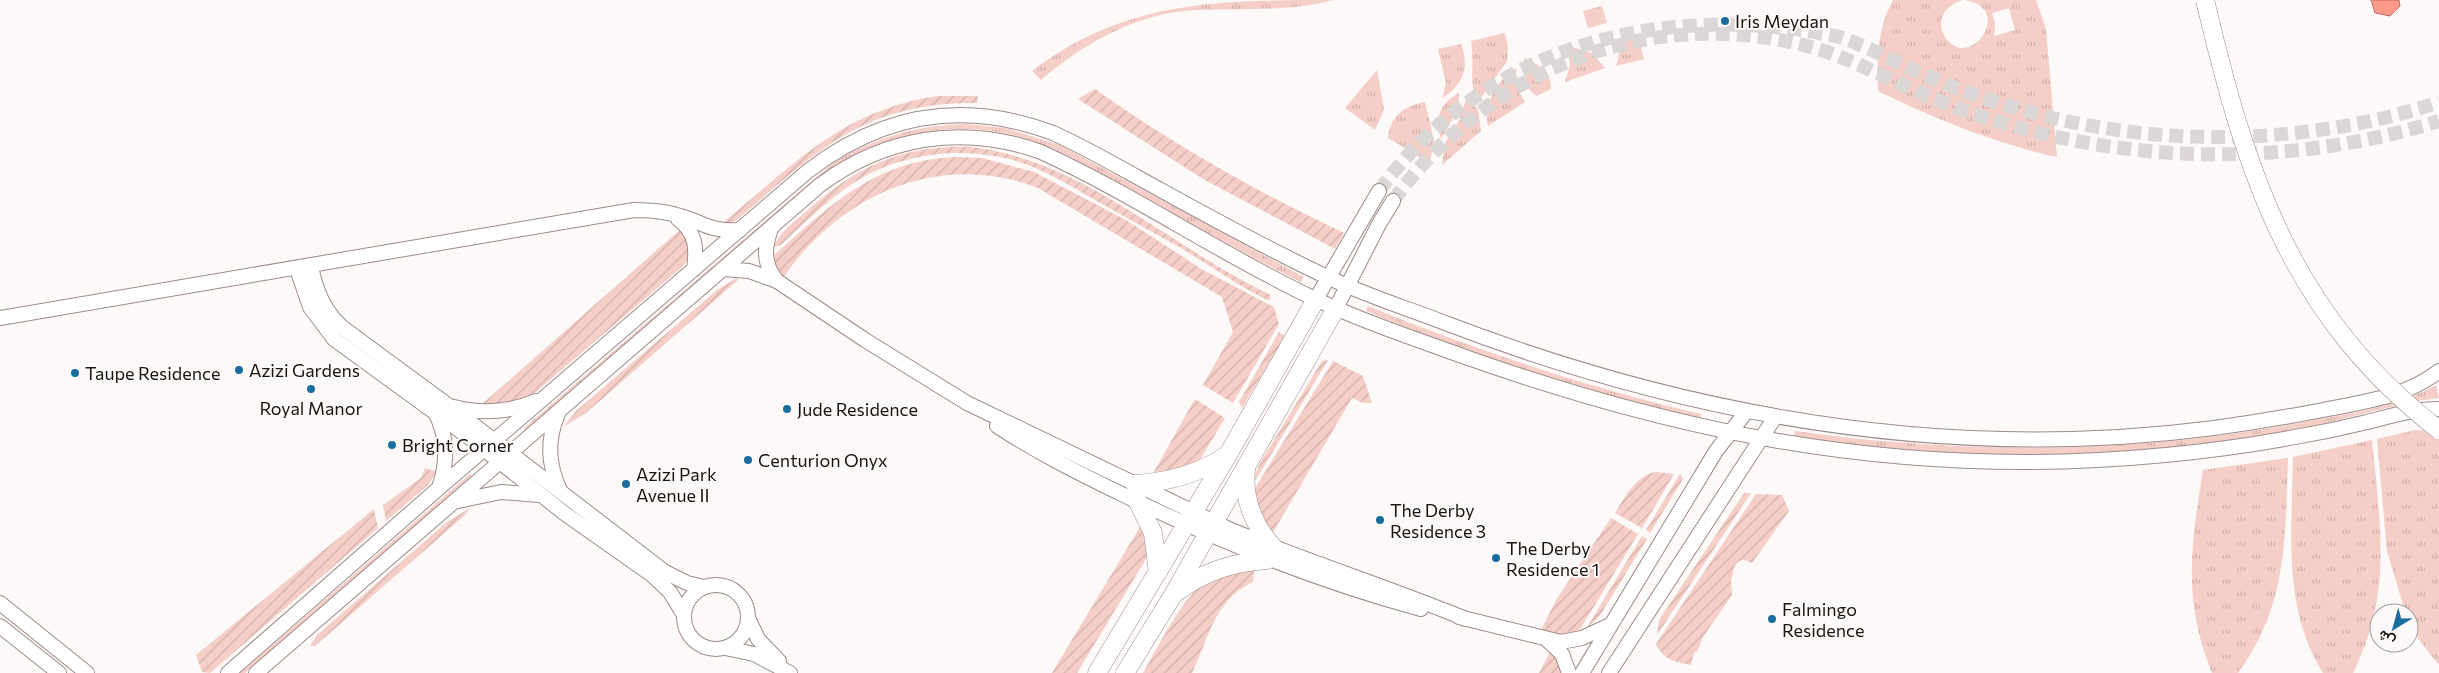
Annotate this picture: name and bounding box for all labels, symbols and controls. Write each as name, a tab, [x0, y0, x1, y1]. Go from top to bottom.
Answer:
place label: Iris Meydan	[1735, 10, 1829, 32]
marker: Iris Meydan	[1719, 15, 1731, 27]
place label: Azizi Gardens	[249, 359, 360, 381]
place label: Taupe Residence	[85, 362, 220, 384]
marker: Azizi Gardens	[233, 364, 245, 376]
marker: Taupe Residence	[69, 367, 81, 379]
marker: Royal Manor	[305, 383, 317, 395]
place label: Royal Manor	[259, 397, 363, 419]
place label: Jude Residence	[797, 398, 918, 420]
marker: Jude Residence	[781, 403, 793, 415]
place label: Bright Corner	[402, 434, 514, 456]
marker: Bright Corner	[386, 439, 398, 451]
place label: Centurion Onyx	[758, 449, 888, 471]
marker: Centurion Onyx	[742, 454, 754, 466]
place label: Azizi Park Avenue II	[636, 463, 717, 506]
marker: Azizi Park Avenue II	[620, 478, 632, 490]
place label: The Derby Residence 3	[1390, 499, 1486, 542]
marker: The Derby Residence 3	[1374, 514, 1386, 526]
place label: The Derby Residence 1	[1506, 537, 1600, 580]
marker: The Derby Residence 1	[1490, 552, 1502, 564]
place label: Falmingo Residence	[1782, 598, 1864, 641]
north arrow	[2369, 603, 2419, 653]
marker: Falmingo Residence	[1766, 613, 1778, 625]
text: ش	[2374, 626, 2398, 651]

